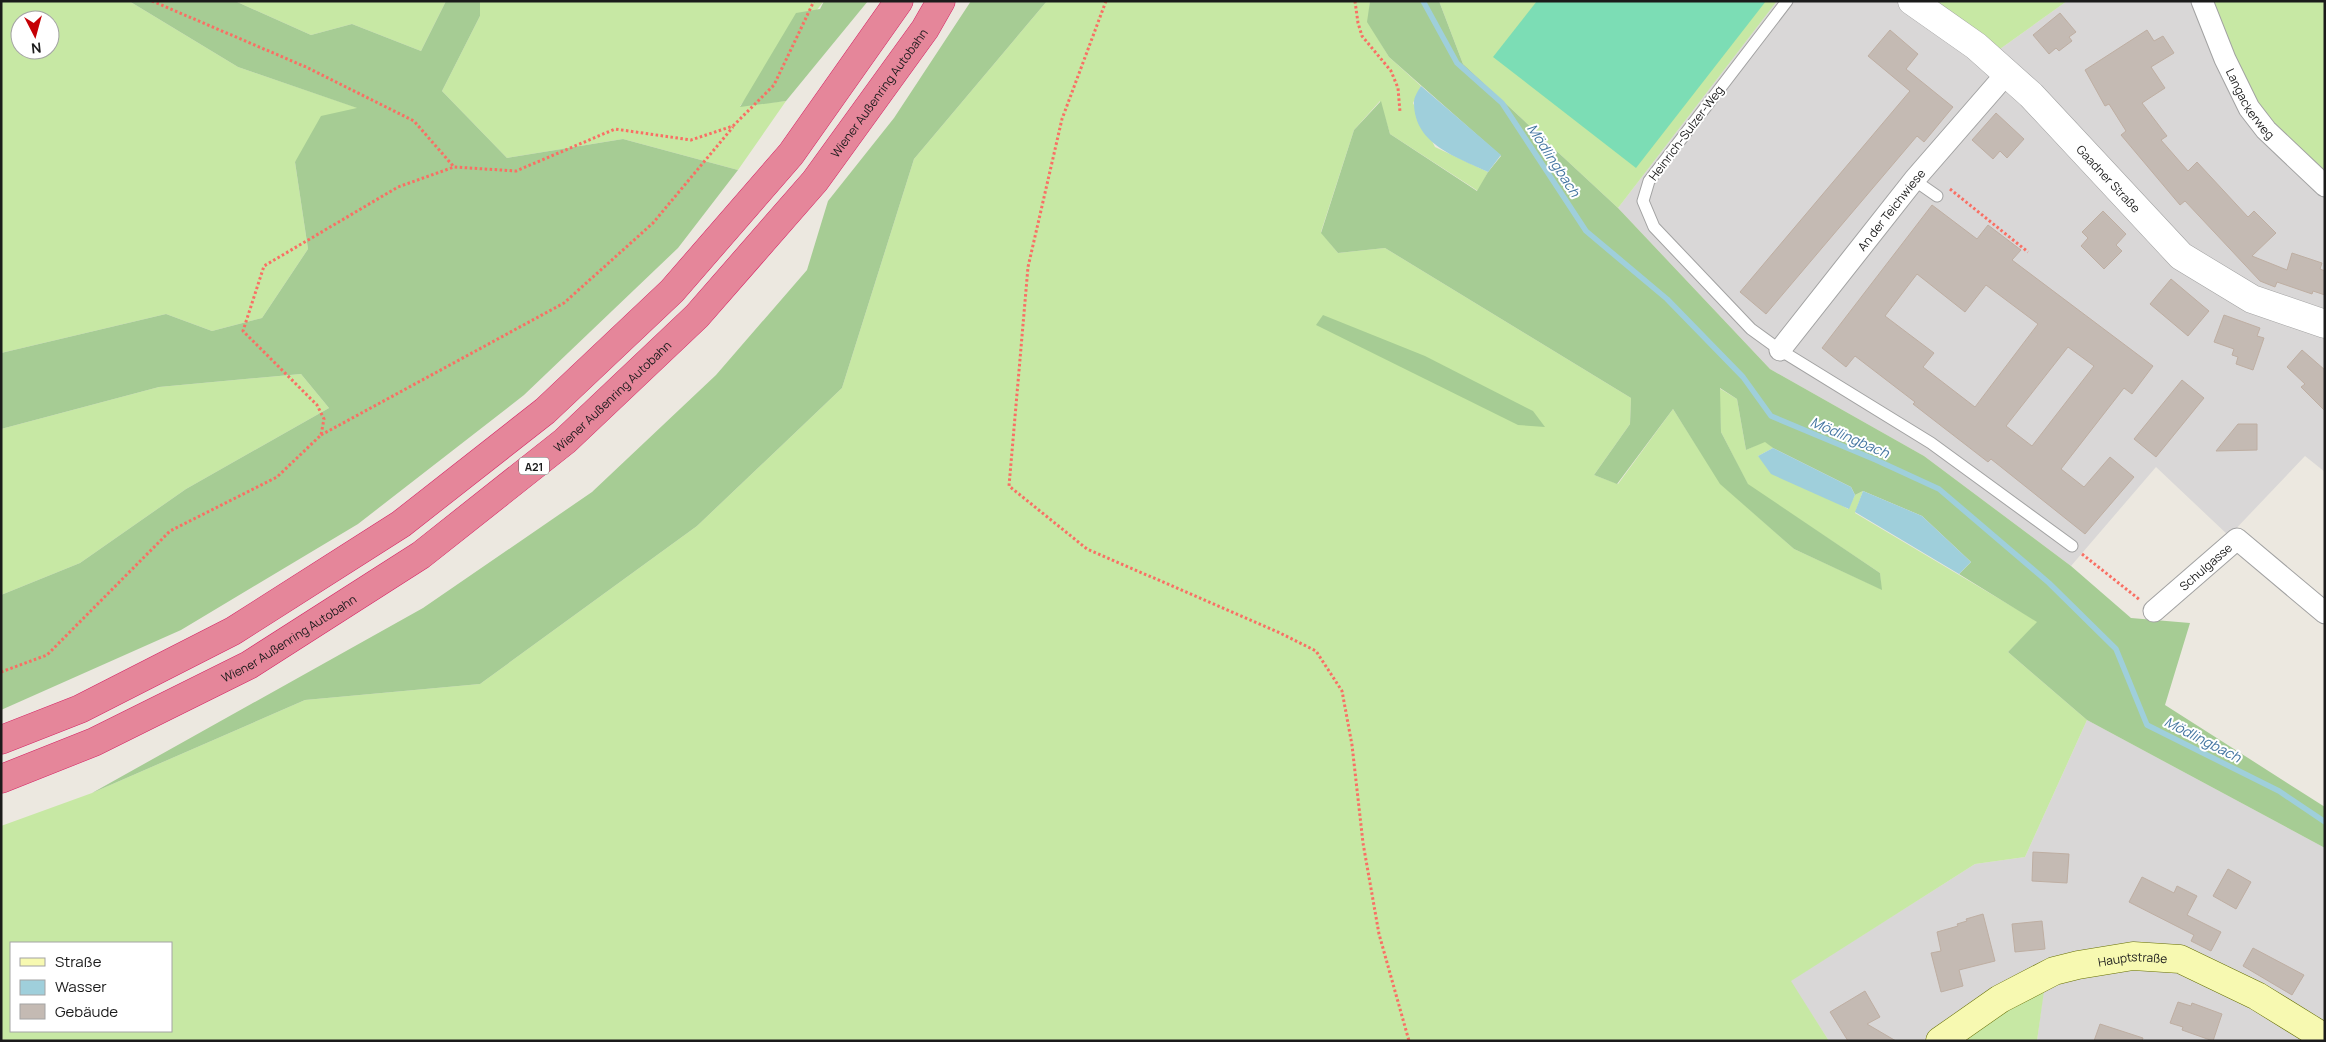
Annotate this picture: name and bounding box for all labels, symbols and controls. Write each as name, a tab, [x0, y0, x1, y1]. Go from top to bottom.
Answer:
north arrow	[10, 10, 60, 60]
street label: Wiener Außenring Autobahn	[826, 25, 931, 161]
text: N	[30, 38, 42, 58]
street label: Langackerweg	[2222, 65, 2279, 143]
street label: Heinrich-Sulzer-Weg	[1645, 82, 1727, 184]
water label: Mödlingbach	[1523, 120, 1585, 201]
street label: Gaadner Straße	[2073, 141, 2145, 216]
street label: An der Teichwiese	[1853, 165, 1929, 254]
street label: Wiener Außenring Autobahn	[550, 337, 675, 456]
water label: Mödlingbach	[1808, 412, 1893, 462]
road number: A21	[519, 458, 549, 474]
street label: Schulgasse	[2175, 539, 2235, 594]
street label: Wiener Außenring Autobahn	[218, 590, 359, 686]
water label: Mödlingbach	[2161, 712, 2245, 767]
legend	[10, 942, 172, 1032]
street label: Hauptstraße	[2097, 947, 2168, 970]
text: Straße	[55, 951, 102, 972]
text: Wasser	[55, 976, 107, 997]
text: Gebäude	[55, 1001, 118, 1022]

